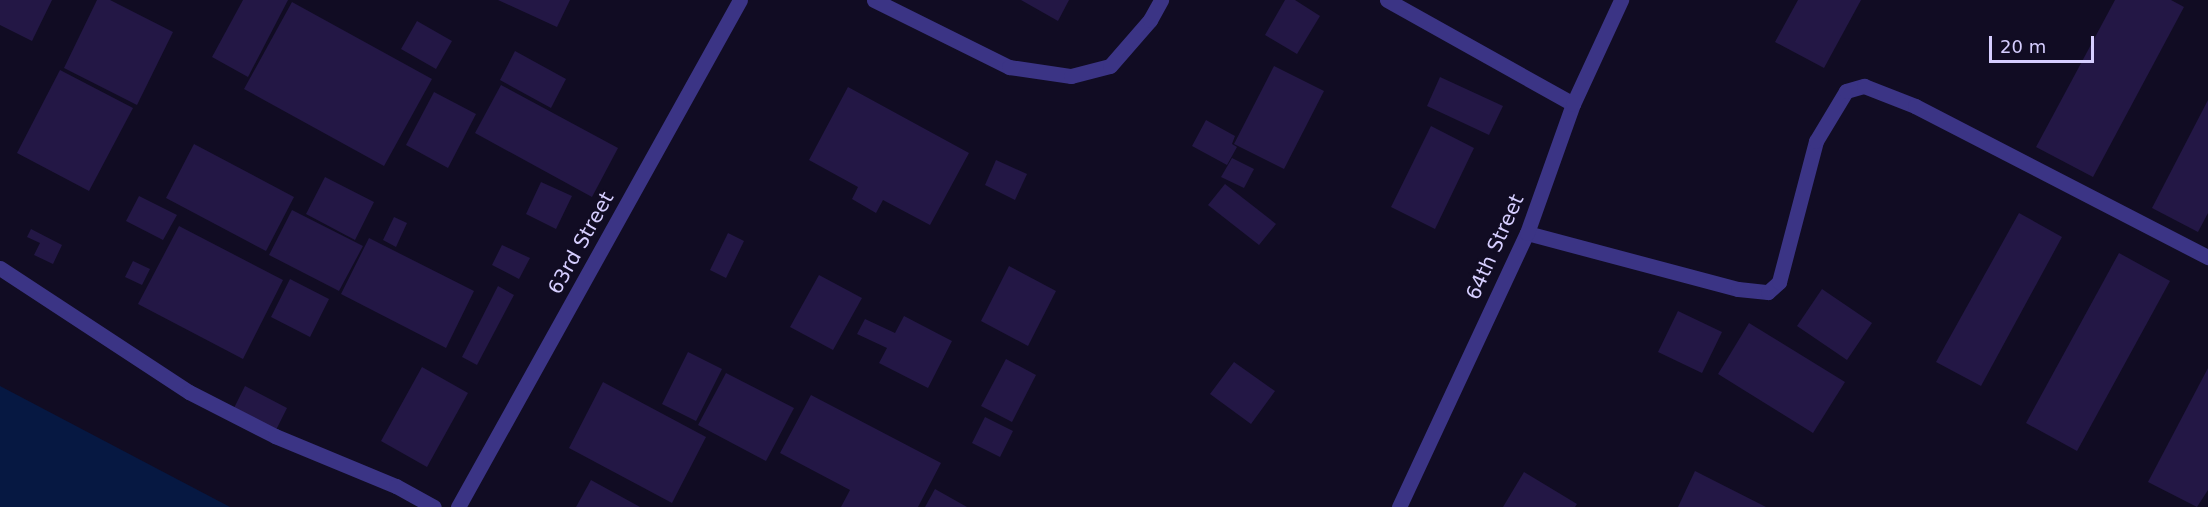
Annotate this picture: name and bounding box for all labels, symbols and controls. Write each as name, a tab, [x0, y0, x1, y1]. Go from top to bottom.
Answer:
scale bar	[1992, 24, 2097, 62]
text: 20 m	[2000, 36, 2046, 57]
street label: 63rd Street	[543, 188, 619, 298]
street label: 64th Street	[1461, 190, 1529, 304]

